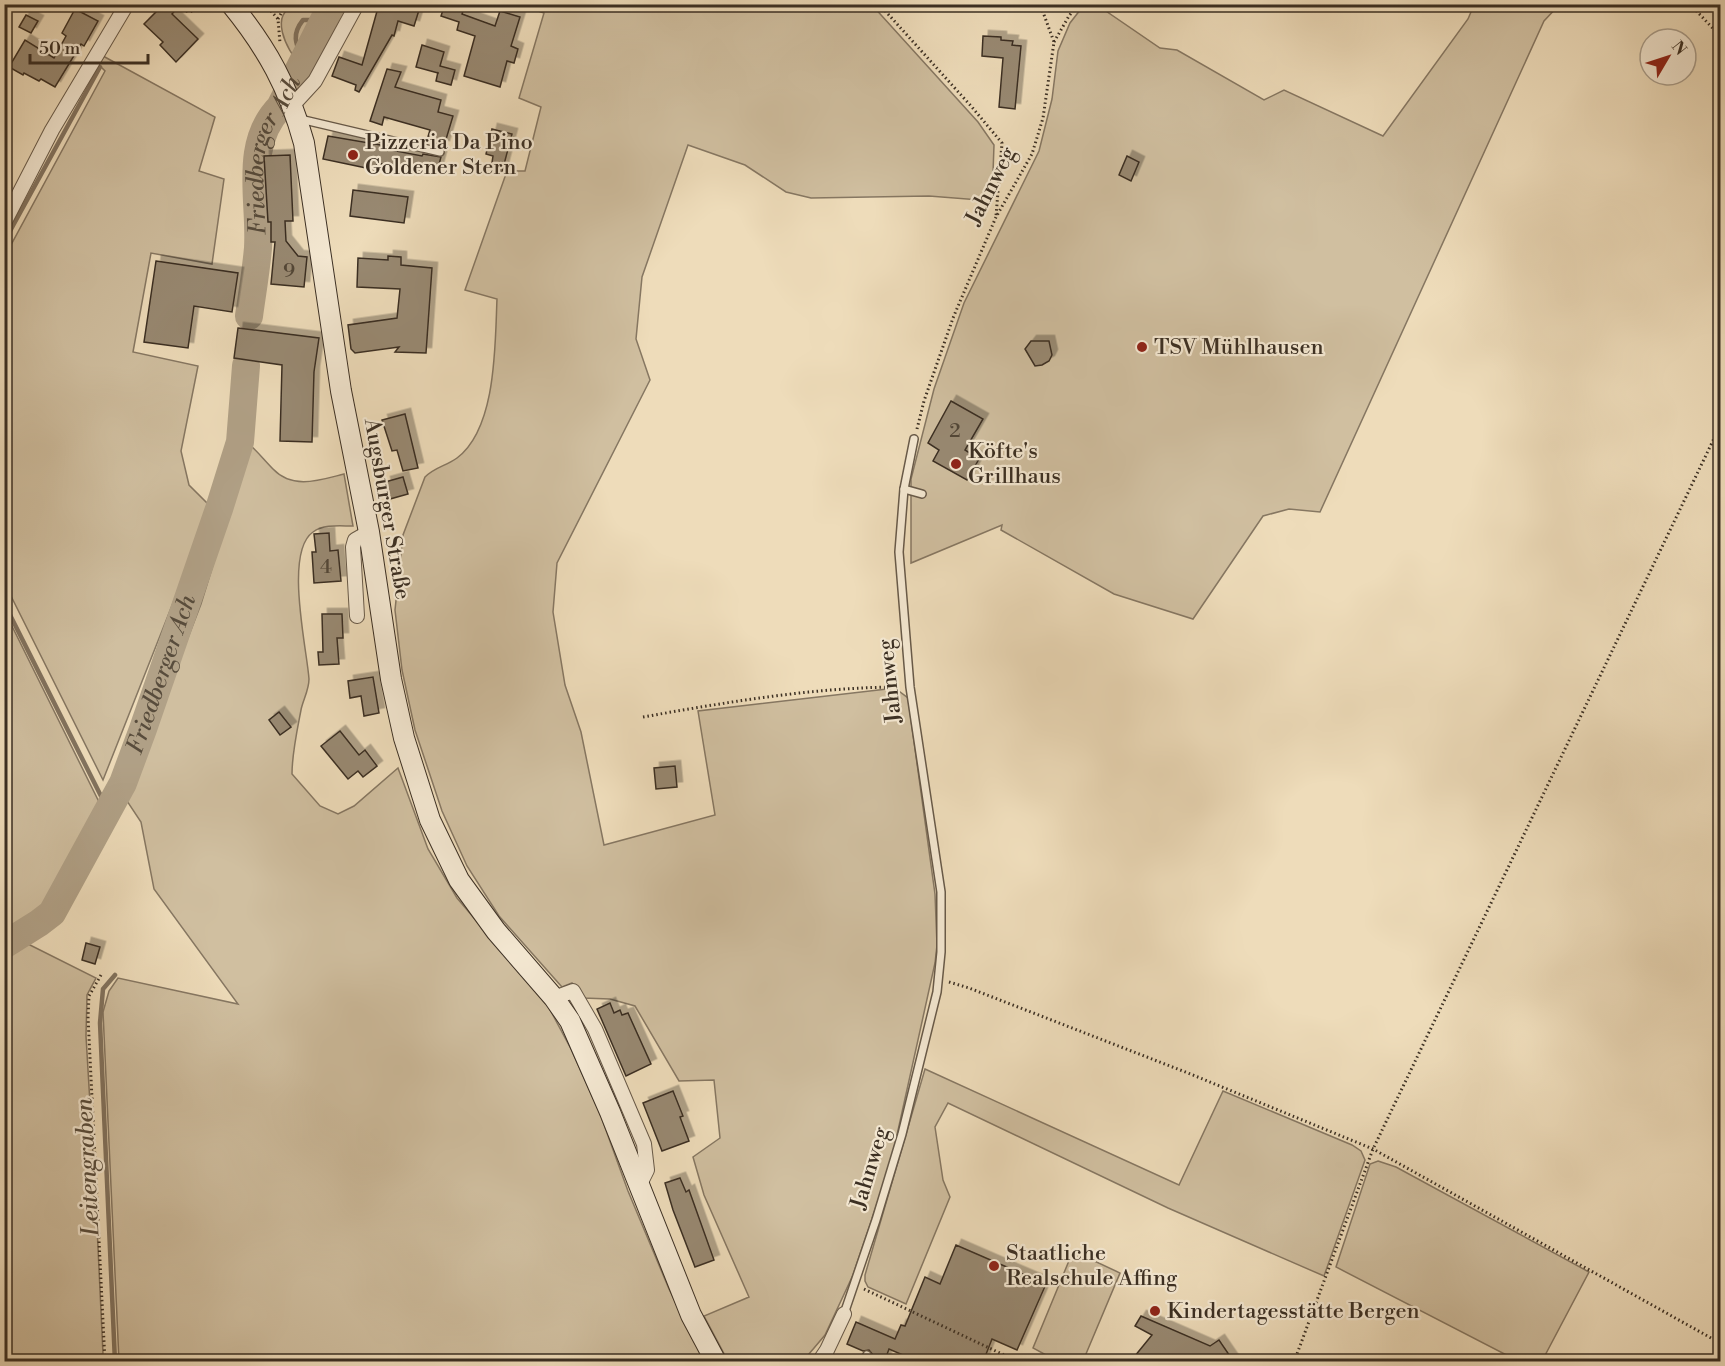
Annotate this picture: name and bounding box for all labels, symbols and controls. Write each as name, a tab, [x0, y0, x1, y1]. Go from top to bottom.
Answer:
scale bar	[30, 27, 148, 65]
north arrow	[1638, 27, 1698, 87]
text: 50 m	[39, 37, 81, 60]
text: N	[1667, 37, 1691, 60]
water label: Friedberger Ach	[241, 70, 308, 235]
place label: Pizzeria Da Pino Goldener Stern	[365, 129, 533, 181]
street label: Jahnweg	[959, 142, 1022, 231]
marker: Pizzeria Da Pino Goldener Stern	[346, 148, 360, 162]
house number: 9	[283, 259, 295, 284]
place label: TSV Mühlhausen	[1154, 334, 1324, 361]
marker: TSV Mühlhausen	[1135, 340, 1149, 354]
street label: Augsburger Straße	[358, 415, 416, 602]
house number: 2	[949, 419, 961, 444]
place label: Köfte's Grillhaus	[968, 438, 1061, 490]
marker: Köfte's Grillhaus	[949, 457, 963, 471]
house number: 4	[320, 555, 332, 580]
water label: Friedberger Ach	[120, 590, 203, 758]
street label: Jahnweg	[872, 637, 908, 725]
water label: Leitengraben	[69, 1097, 107, 1238]
street label: Jahnweg	[844, 1123, 895, 1213]
place label: Staatliche Realschule Affing	[1006, 1240, 1178, 1292]
marker: Staatliche Realschule Affing	[987, 1259, 1001, 1273]
place label: Kindertagesstätte Bergen	[1167, 1298, 1420, 1325]
marker: Kindertagesstätte Bergen	[1148, 1304, 1162, 1318]

